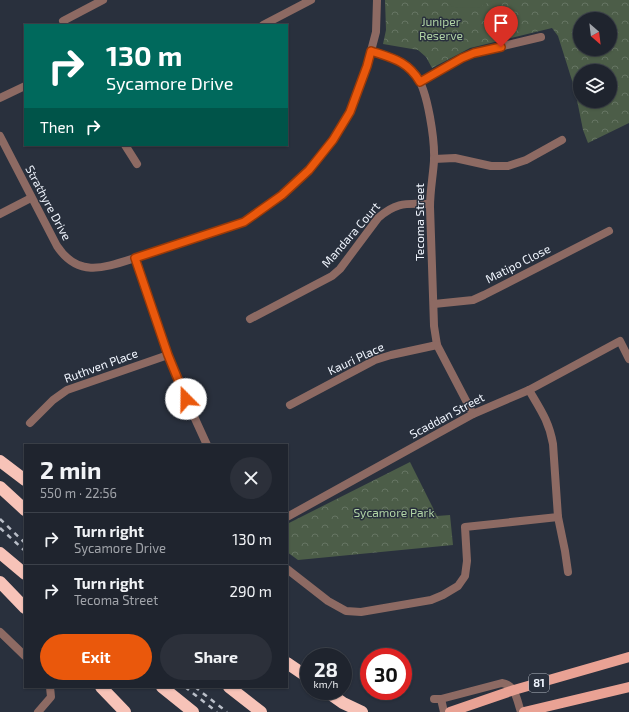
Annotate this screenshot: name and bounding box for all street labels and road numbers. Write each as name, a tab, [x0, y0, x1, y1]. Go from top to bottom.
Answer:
street label: Strathyre Drive	[23, 163, 74, 242]
street label: Tecoma Street	[412, 183, 426, 261]
street label: Mandara Court	[318, 199, 383, 270]
street label: Matipo Close	[483, 241, 552, 285]
street label: Kauri Place	[325, 339, 386, 377]
street label: Ruthven Place	[62, 345, 140, 385]
street label: Scaddan Street	[407, 389, 487, 441]
road number: 81	[529, 674, 549, 692]

